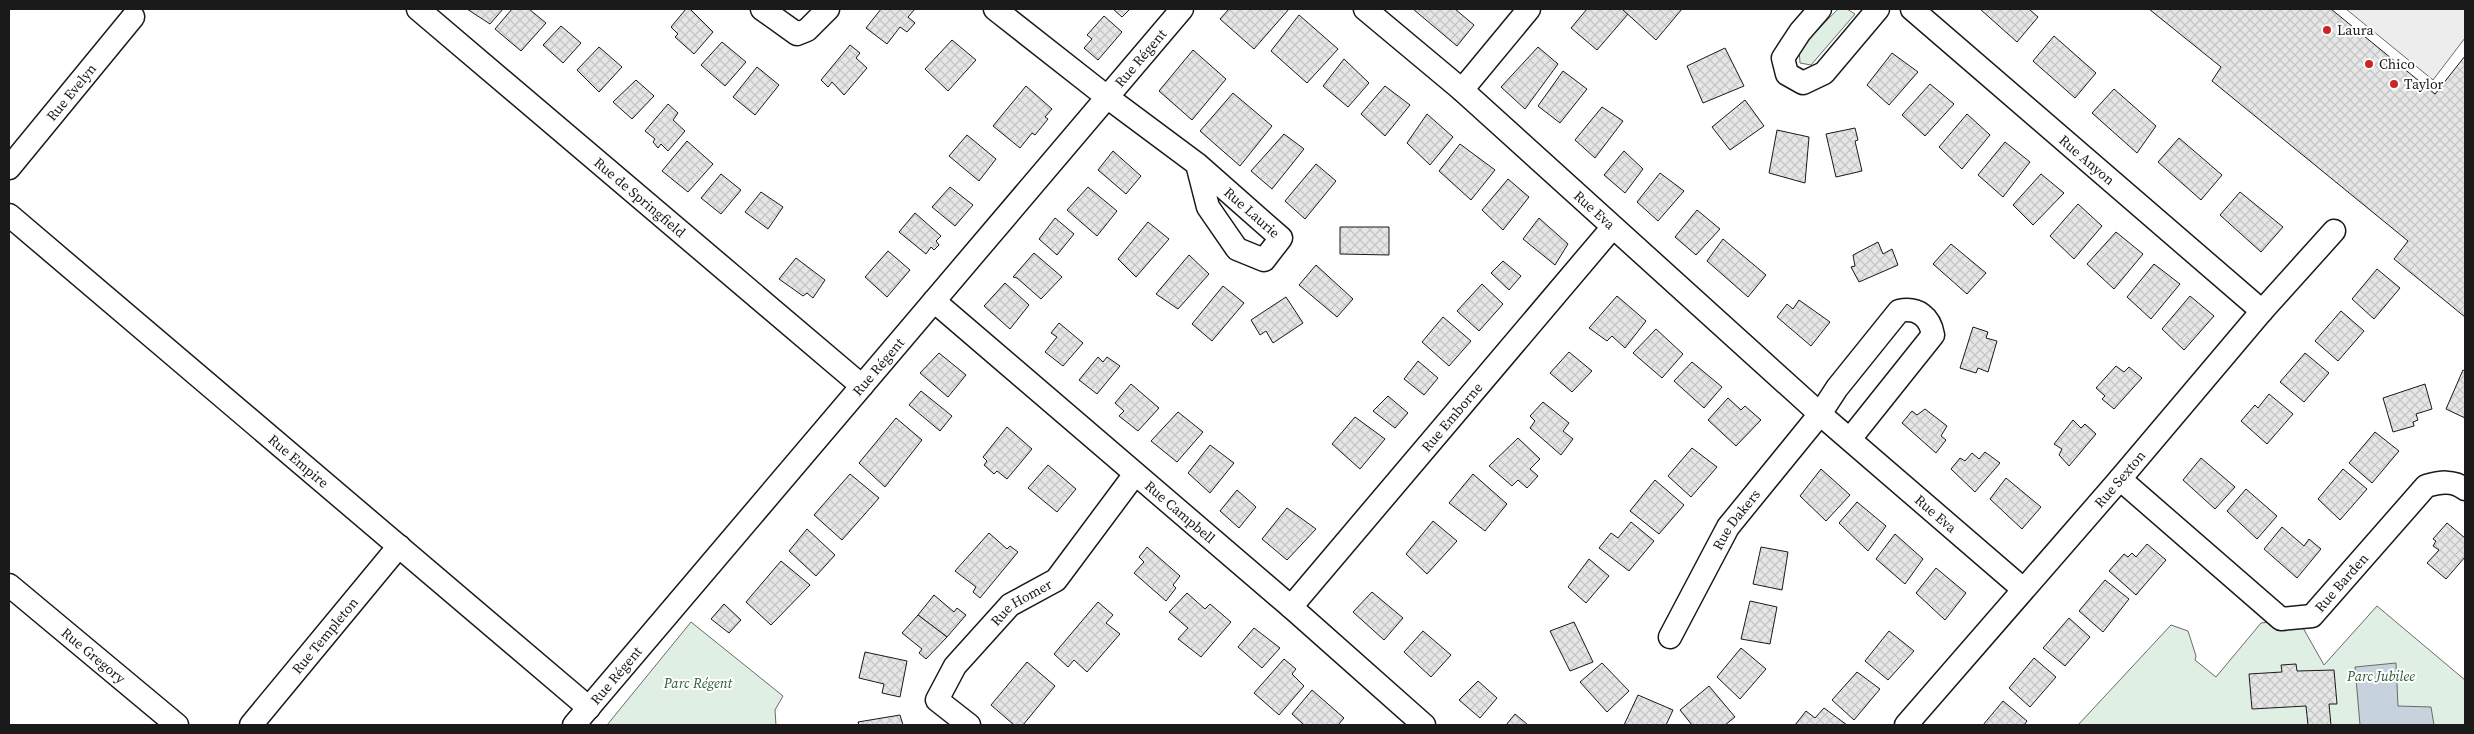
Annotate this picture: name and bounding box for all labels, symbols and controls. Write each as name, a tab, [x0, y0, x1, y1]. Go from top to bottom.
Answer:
place label: Laura	[2337, 20, 2374, 40]
street label: Rue Régent	[1110, 24, 1171, 91]
marker: Laura	[2321, 24, 2333, 36]
place label: Chico	[2379, 54, 2415, 74]
marker: Chico	[2363, 58, 2375, 70]
street label: Rue Evelyn	[42, 59, 101, 125]
place label: Taylor	[2404, 74, 2444, 94]
marker: Taylor	[2388, 78, 2400, 90]
street label: Rue Anyon	[2055, 130, 2119, 190]
street label: Rue de Springfield	[590, 153, 690, 242]
street label: Rue Laurie	[1220, 182, 1284, 243]
street label: Rue Eva	[1569, 186, 1620, 234]
street label: Rue Régent	[848, 333, 909, 400]
street label: Rue Emborne	[1417, 378, 1487, 456]
street label: Rue Empire	[264, 430, 333, 493]
street label: Rue Sexton	[2090, 446, 2150, 512]
street label: Rue Campbell	[1140, 476, 1220, 548]
street label: Rue Dakers	[1708, 485, 1765, 554]
street label: Rue Eva	[1910, 490, 1962, 538]
street label: Rue Barden	[2310, 548, 2373, 616]
street label: Rue Homer	[986, 574, 1056, 630]
street label: Rue Templeton	[287, 593, 363, 678]
street label: Rue Gregory	[57, 623, 130, 689]
street label: Rue Régent	[586, 642, 647, 709]
park label: Parc Jubilee	[2346, 666, 2415, 686]
park label: Parc Régent	[663, 673, 734, 693]

